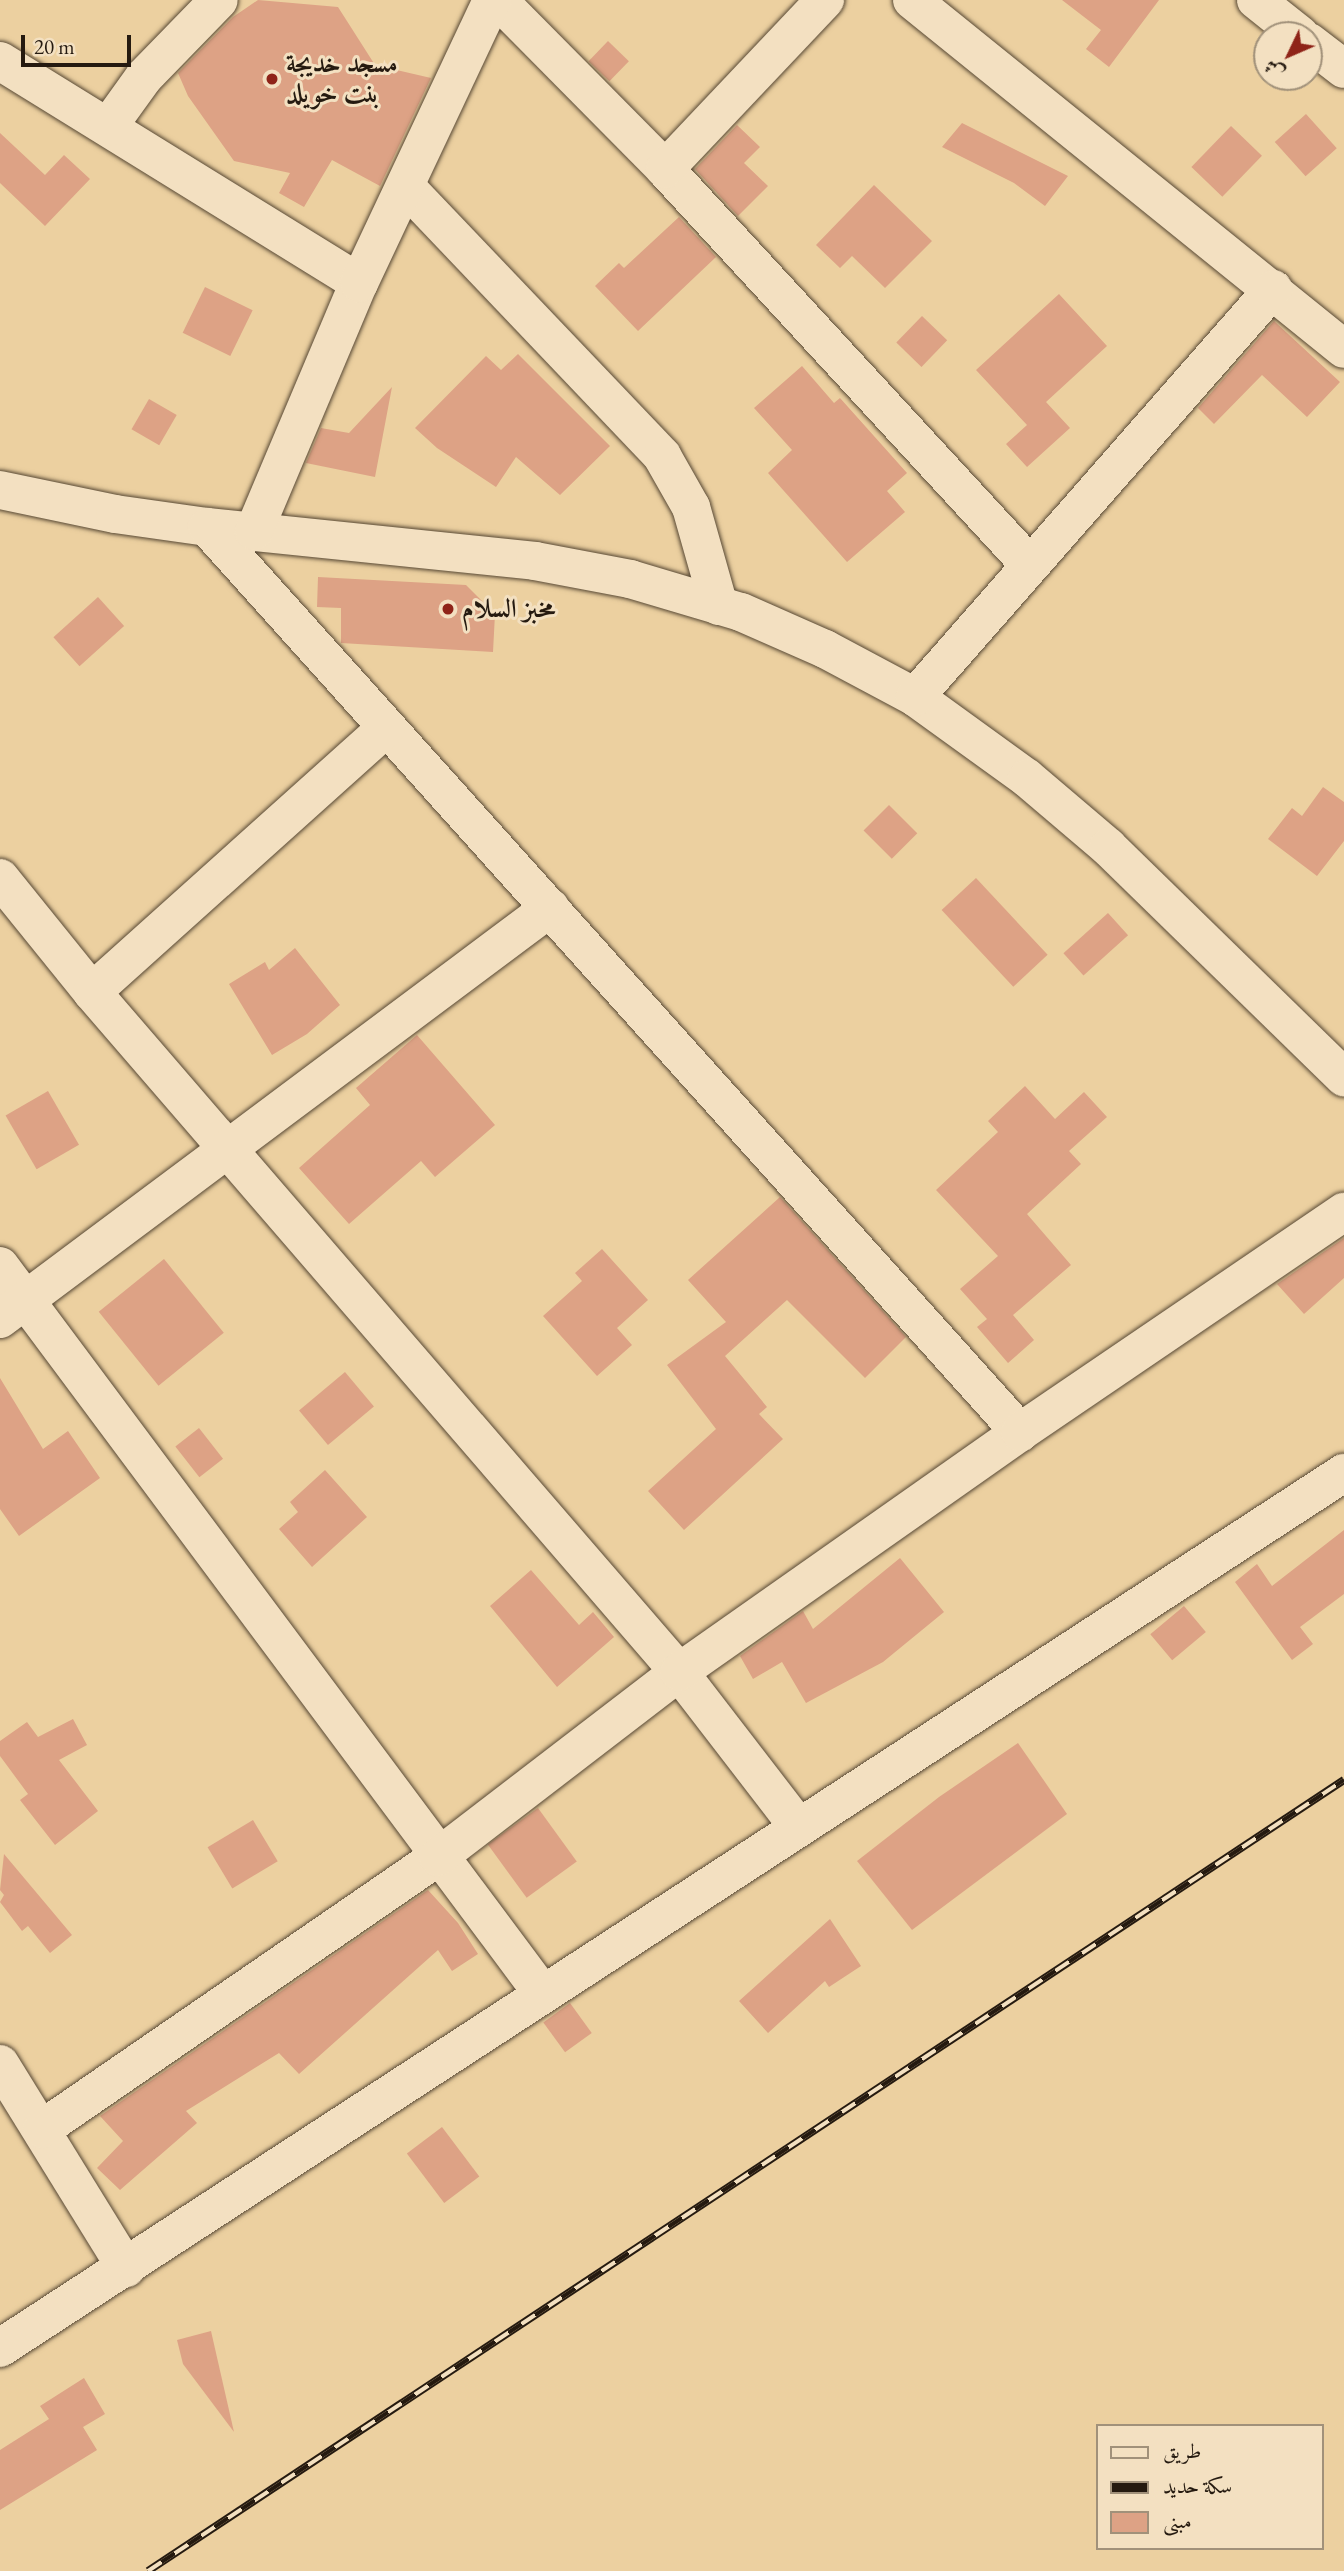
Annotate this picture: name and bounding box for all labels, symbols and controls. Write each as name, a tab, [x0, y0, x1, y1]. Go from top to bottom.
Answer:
scale bar	[24, 21, 135, 65]
north arrow	[1253, 21, 1323, 91]
text: 20 m	[34, 33, 75, 60]
place label: مسجد خديجة بنت خويلد	[286, 48, 398, 110]
text: ش	[1258, 54, 1290, 85]
marker: مسجد خديجة بنت خويلد	[264, 71, 280, 87]
place label: مخبز السلام	[462, 593, 555, 625]
marker: مخبز السلام	[440, 601, 456, 617]
legend	[1096, 2424, 1323, 2550]
text: طريق	[1163, 2437, 1201, 2464]
text: سكة حديد	[1163, 2472, 1232, 2499]
text: مبنى	[1163, 2507, 1192, 2534]

